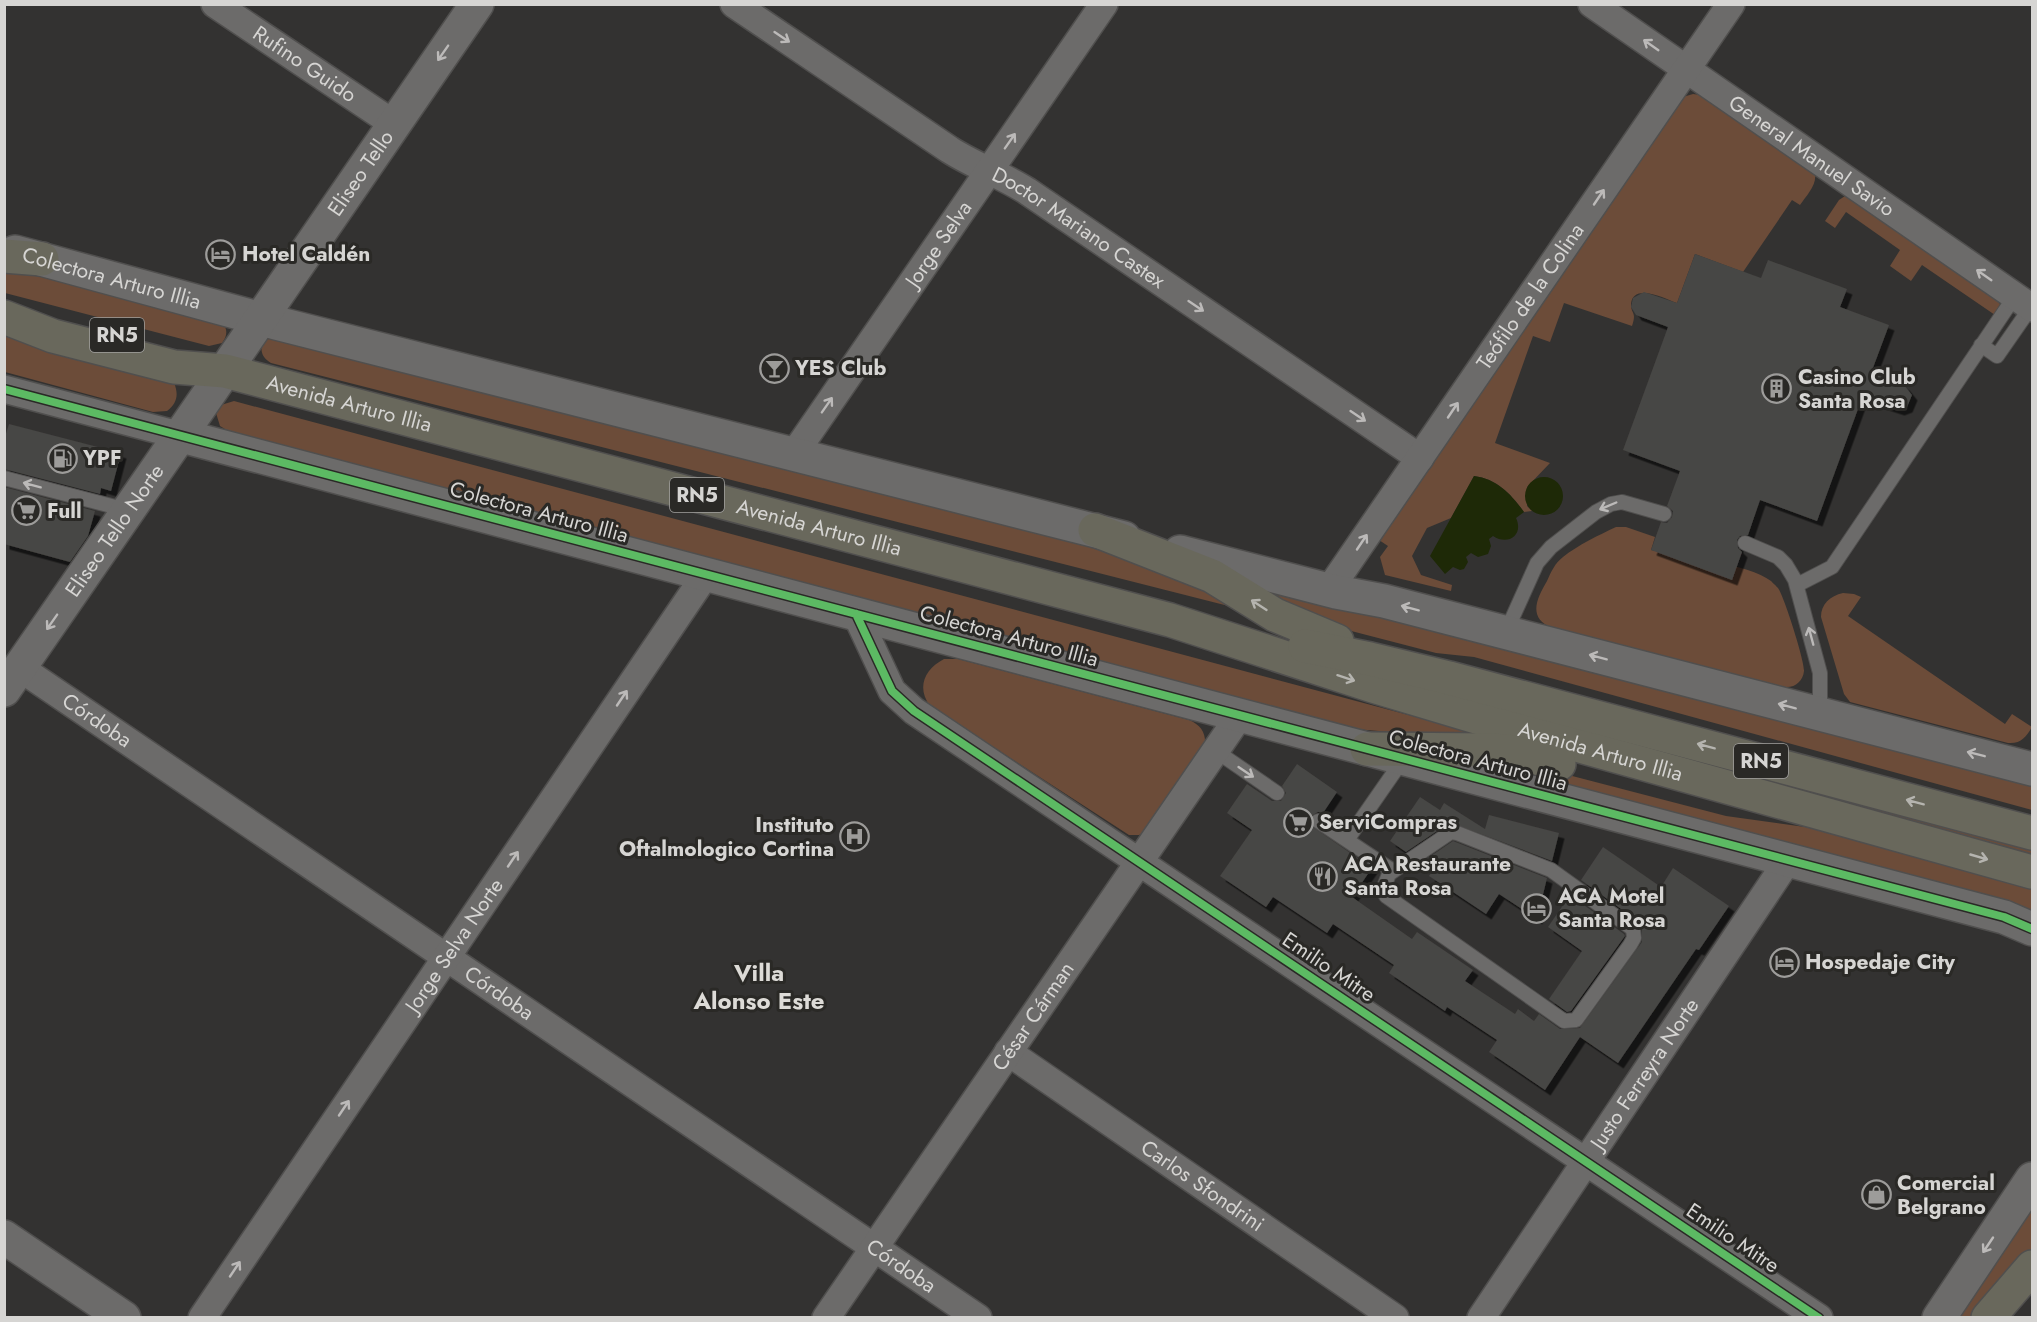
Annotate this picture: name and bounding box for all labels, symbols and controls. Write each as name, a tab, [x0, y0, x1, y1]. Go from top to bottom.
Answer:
street label: Rufino Guido	[247, 18, 363, 110]
one-way arrow	[773, 31, 790, 43]
one-way arrow	[1643, 39, 1659, 51]
one-way arrow	[437, 44, 449, 60]
street label: General Manuel Savio	[1722, 88, 1901, 224]
street label: Eliseo Tello	[320, 124, 401, 222]
one-way arrow	[1004, 134, 1016, 150]
street label: Doctor Mariano Castex	[987, 159, 1171, 296]
one-way arrow	[1593, 189, 1605, 205]
street label: Jorge Selva	[897, 195, 979, 296]
street label: Teófilo de la Colina	[1469, 217, 1591, 376]
hotel icon: Hotel Caldén	[205, 238, 237, 270]
place label: Hotel Caldén	[242, 239, 370, 269]
street label: Colectora Arturo Illia	[19, 240, 204, 317]
one-way arrow	[1977, 269, 1993, 281]
one-way arrow	[1188, 300, 1204, 312]
road number: RN5	[90, 318, 144, 352]
bar icon: YES Club	[758, 352, 790, 384]
place label: YES Club	[794, 353, 886, 383]
place label: Casino Club Santa Rosa	[1798, 362, 1916, 416]
street label: Avenida Arturo Illia	[263, 368, 435, 440]
building icon: Casino Club Santa Rosa	[1761, 373, 1793, 405]
one-way arrow	[821, 398, 833, 414]
one-way arrow	[1447, 402, 1459, 418]
one-way arrow	[1349, 409, 1366, 422]
fuel station icon: YPF	[46, 442, 78, 474]
place label: YPF	[82, 443, 122, 473]
street label: Eliseo Tello Norte	[58, 458, 171, 603]
street label: Colectora Arturo Illia	[446, 474, 632, 550]
road number: RN5	[670, 478, 724, 512]
one-way arrow	[23, 479, 42, 490]
street label: Avenida Arturo Illia	[733, 491, 905, 564]
supermarket icon: Full	[10, 495, 42, 527]
place label: Full	[47, 496, 82, 526]
one-way arrow	[1600, 501, 1618, 512]
one-way arrow	[1356, 534, 1368, 551]
street label: Colectora Arturo Illia	[916, 598, 1102, 674]
one-way arrow	[1250, 599, 1267, 612]
one-way arrow	[1400, 601, 1419, 613]
one-way arrow	[46, 613, 58, 629]
one-way arrow	[1804, 627, 1816, 646]
one-way arrow	[1589, 650, 1608, 662]
one-way arrow	[1336, 673, 1355, 684]
street label: Córdoba	[56, 686, 138, 755]
one-way arrow	[616, 690, 628, 707]
one-way arrow	[1778, 699, 1797, 711]
street label: Avenida Arturo Illia	[1515, 714, 1686, 789]
street label: Colectora Arturo Illia	[1385, 722, 1571, 798]
one-way arrow	[1697, 740, 1716, 752]
road number: RN5	[1734, 744, 1788, 778]
one-way arrow	[1967, 748, 1986, 760]
one-way arrow	[1238, 766, 1254, 778]
one-way arrow	[1906, 796, 1925, 807]
supermarket icon: ServiCompras	[1282, 806, 1314, 838]
place label: ServiCompras	[1319, 807, 1458, 837]
place label: Instituto Oftalmologico Cortina	[619, 810, 834, 864]
hospital icon: Instituto Oftalmologico Cortina	[839, 821, 871, 853]
place label: ACA Restaurante Santa Rosa	[1343, 849, 1511, 903]
one-way arrow	[507, 852, 519, 868]
one-way arrow	[1970, 852, 1989, 863]
restaurant icon: ACA Restaurante Santa Rosa	[1307, 860, 1339, 892]
street label: Jorge Selva Norte	[396, 872, 511, 1021]
place label: ACA Motel Santa Rosa	[1557, 881, 1666, 935]
hotel icon: ACA Motel Santa Rosa	[1521, 892, 1553, 924]
street label: Emilio Mitre	[1276, 925, 1382, 1009]
hotel icon: Hospedaje City	[1768, 946, 1800, 978]
place label: Hospedaje City	[1805, 947, 1956, 977]
district label: Villa Alonso Este	[692, 955, 825, 1018]
street label: César Cárman	[985, 956, 1081, 1077]
street label: Córdoba	[458, 959, 540, 1028]
street label: Justo Ferreyra Norte	[1581, 992, 1706, 1158]
one-way arrow	[338, 1100, 350, 1116]
street label: Carlos Sfondrini	[1135, 1133, 1270, 1239]
place label: Comercial Belgrano	[1897, 1168, 1995, 1222]
shop icon: Comercial Belgrano	[1860, 1179, 1892, 1211]
street label: Emilio Mitre	[1680, 1196, 1786, 1280]
street label: Córdoba	[860, 1231, 942, 1300]
one-way arrow	[1982, 1236, 1994, 1253]
one-way arrow	[229, 1261, 241, 1278]

